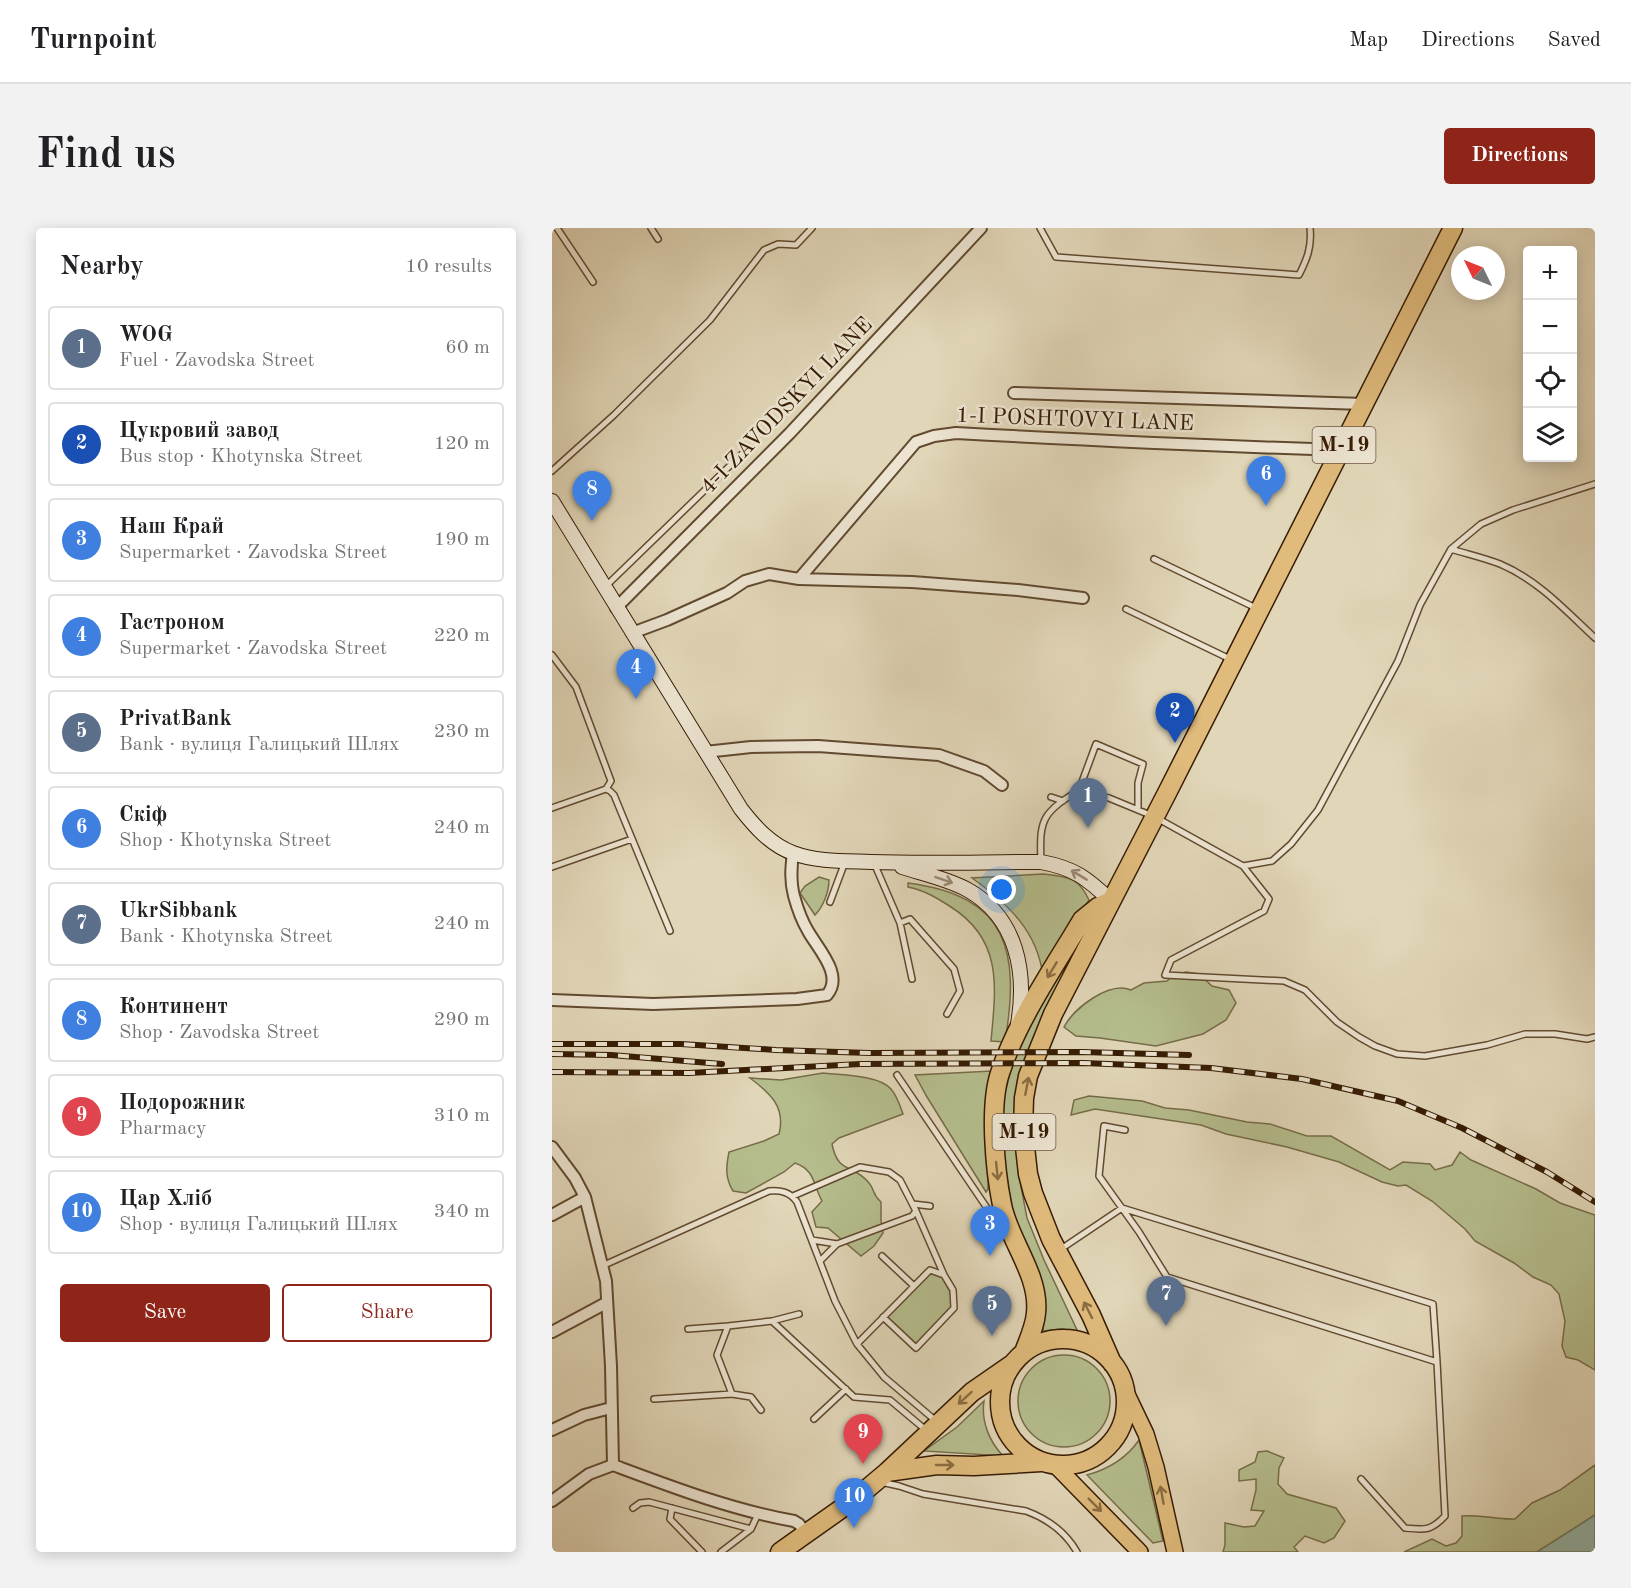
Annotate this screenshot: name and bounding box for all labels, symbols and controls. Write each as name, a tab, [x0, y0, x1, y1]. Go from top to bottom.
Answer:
text: Turnpoint	[30, 27, 157, 55]
text: Map	[1349, 30, 1388, 51]
text: Directions	[1421, 30, 1515, 51]
text: Saved	[1548, 30, 1601, 51]
button: Directions	[1444, 128, 1595, 184]
text: Find us	[36, 135, 175, 177]
north arrow	[1451, 246, 1505, 300]
map controls	[1523, 246, 1577, 462]
button: +	[1523, 246, 1577, 300]
text: Nearby	[60, 254, 144, 280]
text: 10 results	[405, 257, 492, 277]
button: −	[1523, 300, 1577, 354]
street label: 4-I ZAVODSKYI LANE	[697, 313, 877, 499]
text: WOG	[119, 324, 173, 346]
text: 1	[76, 338, 87, 358]
text: 60 m	[445, 338, 490, 358]
text: Fuel · Zavodska Street	[119, 351, 314, 371]
button: locate	[1523, 354, 1577, 408]
street label: 1-I POSHTOVYI LANE	[956, 405, 1194, 435]
button: layers	[1523, 408, 1577, 462]
text: Цукровий завод	[119, 420, 279, 442]
road number: М-19	[1312, 427, 1376, 463]
text: 2	[76, 434, 87, 454]
text: 120 m	[434, 434, 490, 454]
text: Bus stop · Khotynska Street	[119, 447, 362, 467]
pin: 6	[1246, 456, 1286, 506]
pin: 8	[572, 472, 612, 521]
text: Наш Край	[119, 516, 224, 538]
text: 3	[76, 530, 87, 550]
text: 190 m	[434, 530, 490, 550]
text: Supermarket · Zavodska Street	[119, 543, 387, 563]
text: Гастроном	[119, 612, 225, 634]
text: 4	[76, 626, 87, 646]
text: 220 m	[434, 626, 490, 646]
text: Supermarket · Zavodska Street	[119, 639, 387, 659]
pin: 4	[616, 650, 656, 699]
pin: 2	[1156, 694, 1194, 743]
text: PrivatBank	[119, 708, 232, 730]
text: 5	[76, 722, 87, 742]
text: 230 m	[434, 722, 490, 742]
text: Bank · вулиця Галицький Шлях	[119, 735, 399, 755]
pin: 1	[1068, 778, 1108, 828]
text: Скіф	[119, 804, 167, 826]
text: 6	[76, 818, 87, 838]
text: 240 m	[434, 818, 490, 838]
text: Shop · Khotynska Street	[119, 831, 331, 851]
one-way arrow	[1071, 869, 1088, 881]
your location	[987, 875, 1016, 904]
one-way arrow	[934, 876, 953, 887]
text: UkrSibbank	[119, 900, 237, 922]
text: 7	[76, 914, 87, 934]
text: 240 m	[434, 914, 490, 934]
text: Bank · Khotynska Street	[119, 927, 333, 947]
one-way arrow	[1046, 961, 1058, 978]
text: Континент	[119, 996, 228, 1018]
text: 8	[76, 1010, 87, 1030]
text: 290 m	[434, 1010, 490, 1030]
text: Shop · Zavodska Street	[119, 1023, 319, 1043]
one-way arrow	[1022, 1077, 1033, 1097]
text: Подорожник	[119, 1092, 245, 1114]
text: 9	[76, 1106, 87, 1126]
text: 310 m	[434, 1106, 490, 1126]
road number: М-19	[992, 1114, 1056, 1150]
text: Pharmacy	[119, 1119, 207, 1139]
one-way arrow	[992, 1160, 1003, 1180]
text: Цар Хліб	[119, 1188, 212, 1210]
text: 10	[70, 1202, 93, 1222]
text: 340 m	[434, 1202, 490, 1222]
pin: 3	[970, 1206, 1010, 1256]
text: Shop · вулиця Галицький Шлях	[119, 1215, 398, 1235]
pin: 7	[1146, 1276, 1186, 1326]
button: Save	[60, 1284, 270, 1342]
button: Share	[282, 1284, 492, 1342]
pin: 5	[972, 1286, 1012, 1336]
one-way arrow	[1081, 1301, 1093, 1319]
one-way arrow	[957, 1391, 972, 1405]
pin: 9	[844, 1414, 882, 1464]
one-way arrow	[935, 1460, 955, 1471]
pin: 10	[834, 1478, 874, 1528]
one-way arrow	[1156, 1486, 1167, 1505]
one-way arrow	[1088, 1498, 1102, 1513]

